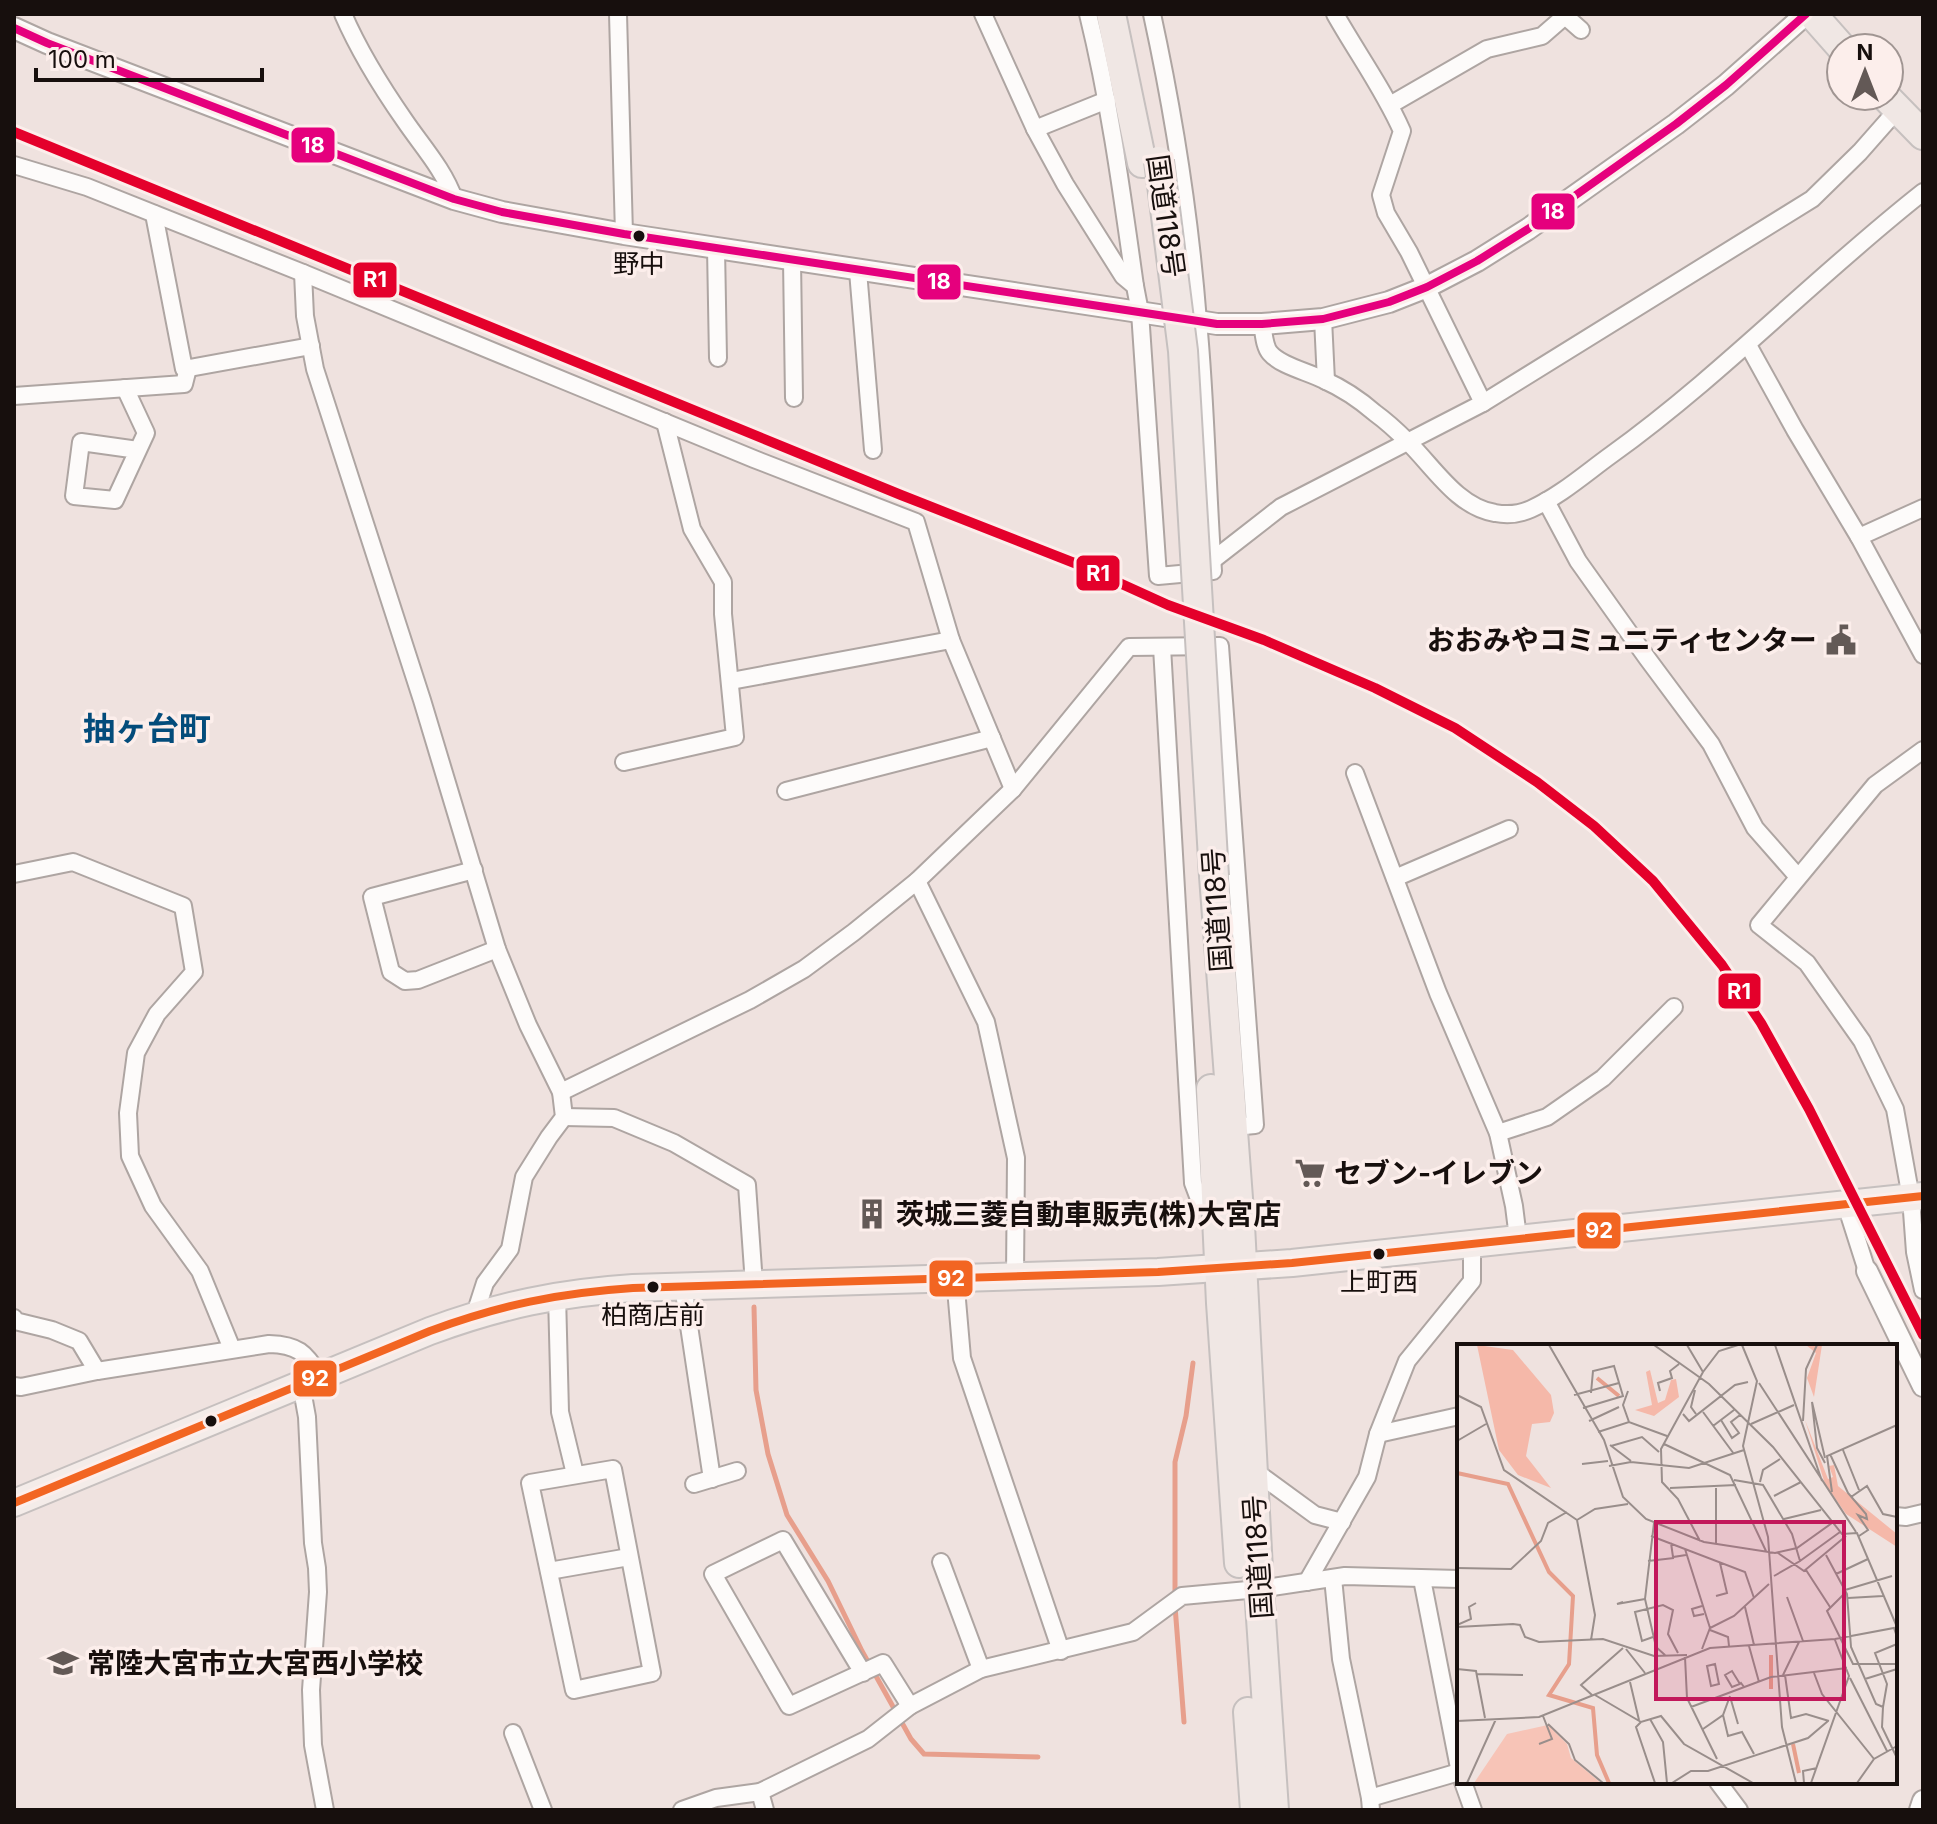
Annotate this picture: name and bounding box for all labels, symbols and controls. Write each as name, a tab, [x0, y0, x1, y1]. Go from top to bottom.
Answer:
scale bar	[36, 32, 262, 82]
north arrow	[1825, 32, 1905, 112]
text: N	[1857, 39, 1873, 65]
text: 100 m	[48, 45, 116, 74]
line badge: 18	[290, 126, 336, 164]
text: 18	[301, 132, 325, 158]
street label: 国道118号	[1141, 152, 1191, 280]
line badge: 18	[1530, 192, 1576, 231]
text: 18	[1541, 198, 1565, 224]
marker: 野中	[631, 228, 647, 244]
place label: 野中	[613, 248, 665, 279]
line badge: R1	[352, 261, 398, 299]
line badge: 18	[916, 263, 962, 301]
text: R1	[363, 266, 387, 292]
text: 18	[927, 268, 951, 294]
line badge: R1	[1075, 554, 1121, 592]
text: R1	[1086, 560, 1110, 586]
place label: おおみやコミュニティセンター	[1427, 623, 1817, 657]
public building icon: おおみやコミュニティセンター	[1824, 623, 1858, 657]
district label: 抽ヶ台町	[83, 709, 211, 748]
street label: 国道118号	[1196, 847, 1238, 973]
line badge: R1	[1717, 972, 1762, 1010]
text: R1	[1727, 978, 1751, 1004]
supermarket icon: セブン-イレブン	[1293, 1156, 1327, 1190]
place label: セブン-イレブン	[1334, 1156, 1543, 1190]
building icon: 茨城三菱自動車販売(株)大宮店	[855, 1197, 889, 1231]
place label: 茨城三菱自動車販売(株)大宮店	[896, 1197, 1281, 1231]
line badge: 92	[1576, 1211, 1622, 1250]
text: 92	[1585, 1217, 1613, 1243]
marker: 上町西	[1371, 1246, 1387, 1262]
line badge: 92	[928, 1259, 974, 1298]
text: 92	[937, 1265, 965, 1291]
place label: 上町西	[1340, 1266, 1418, 1297]
marker: 柏商店前	[645, 1279, 661, 1295]
place label: 柏商店前	[601, 1299, 705, 1330]
inset map	[1457, 1344, 1897, 1784]
line badge: 92	[292, 1359, 338, 1398]
text: 92	[301, 1365, 329, 1391]
unlabelled marker	[203, 1413, 219, 1429]
street label: 国道118号	[1237, 1494, 1279, 1620]
school or university icon: 常陸大宮市立大宮西小学校	[46, 1646, 80, 1680]
place label: 常陸大宮市立大宮西小学校	[87, 1646, 423, 1680]

